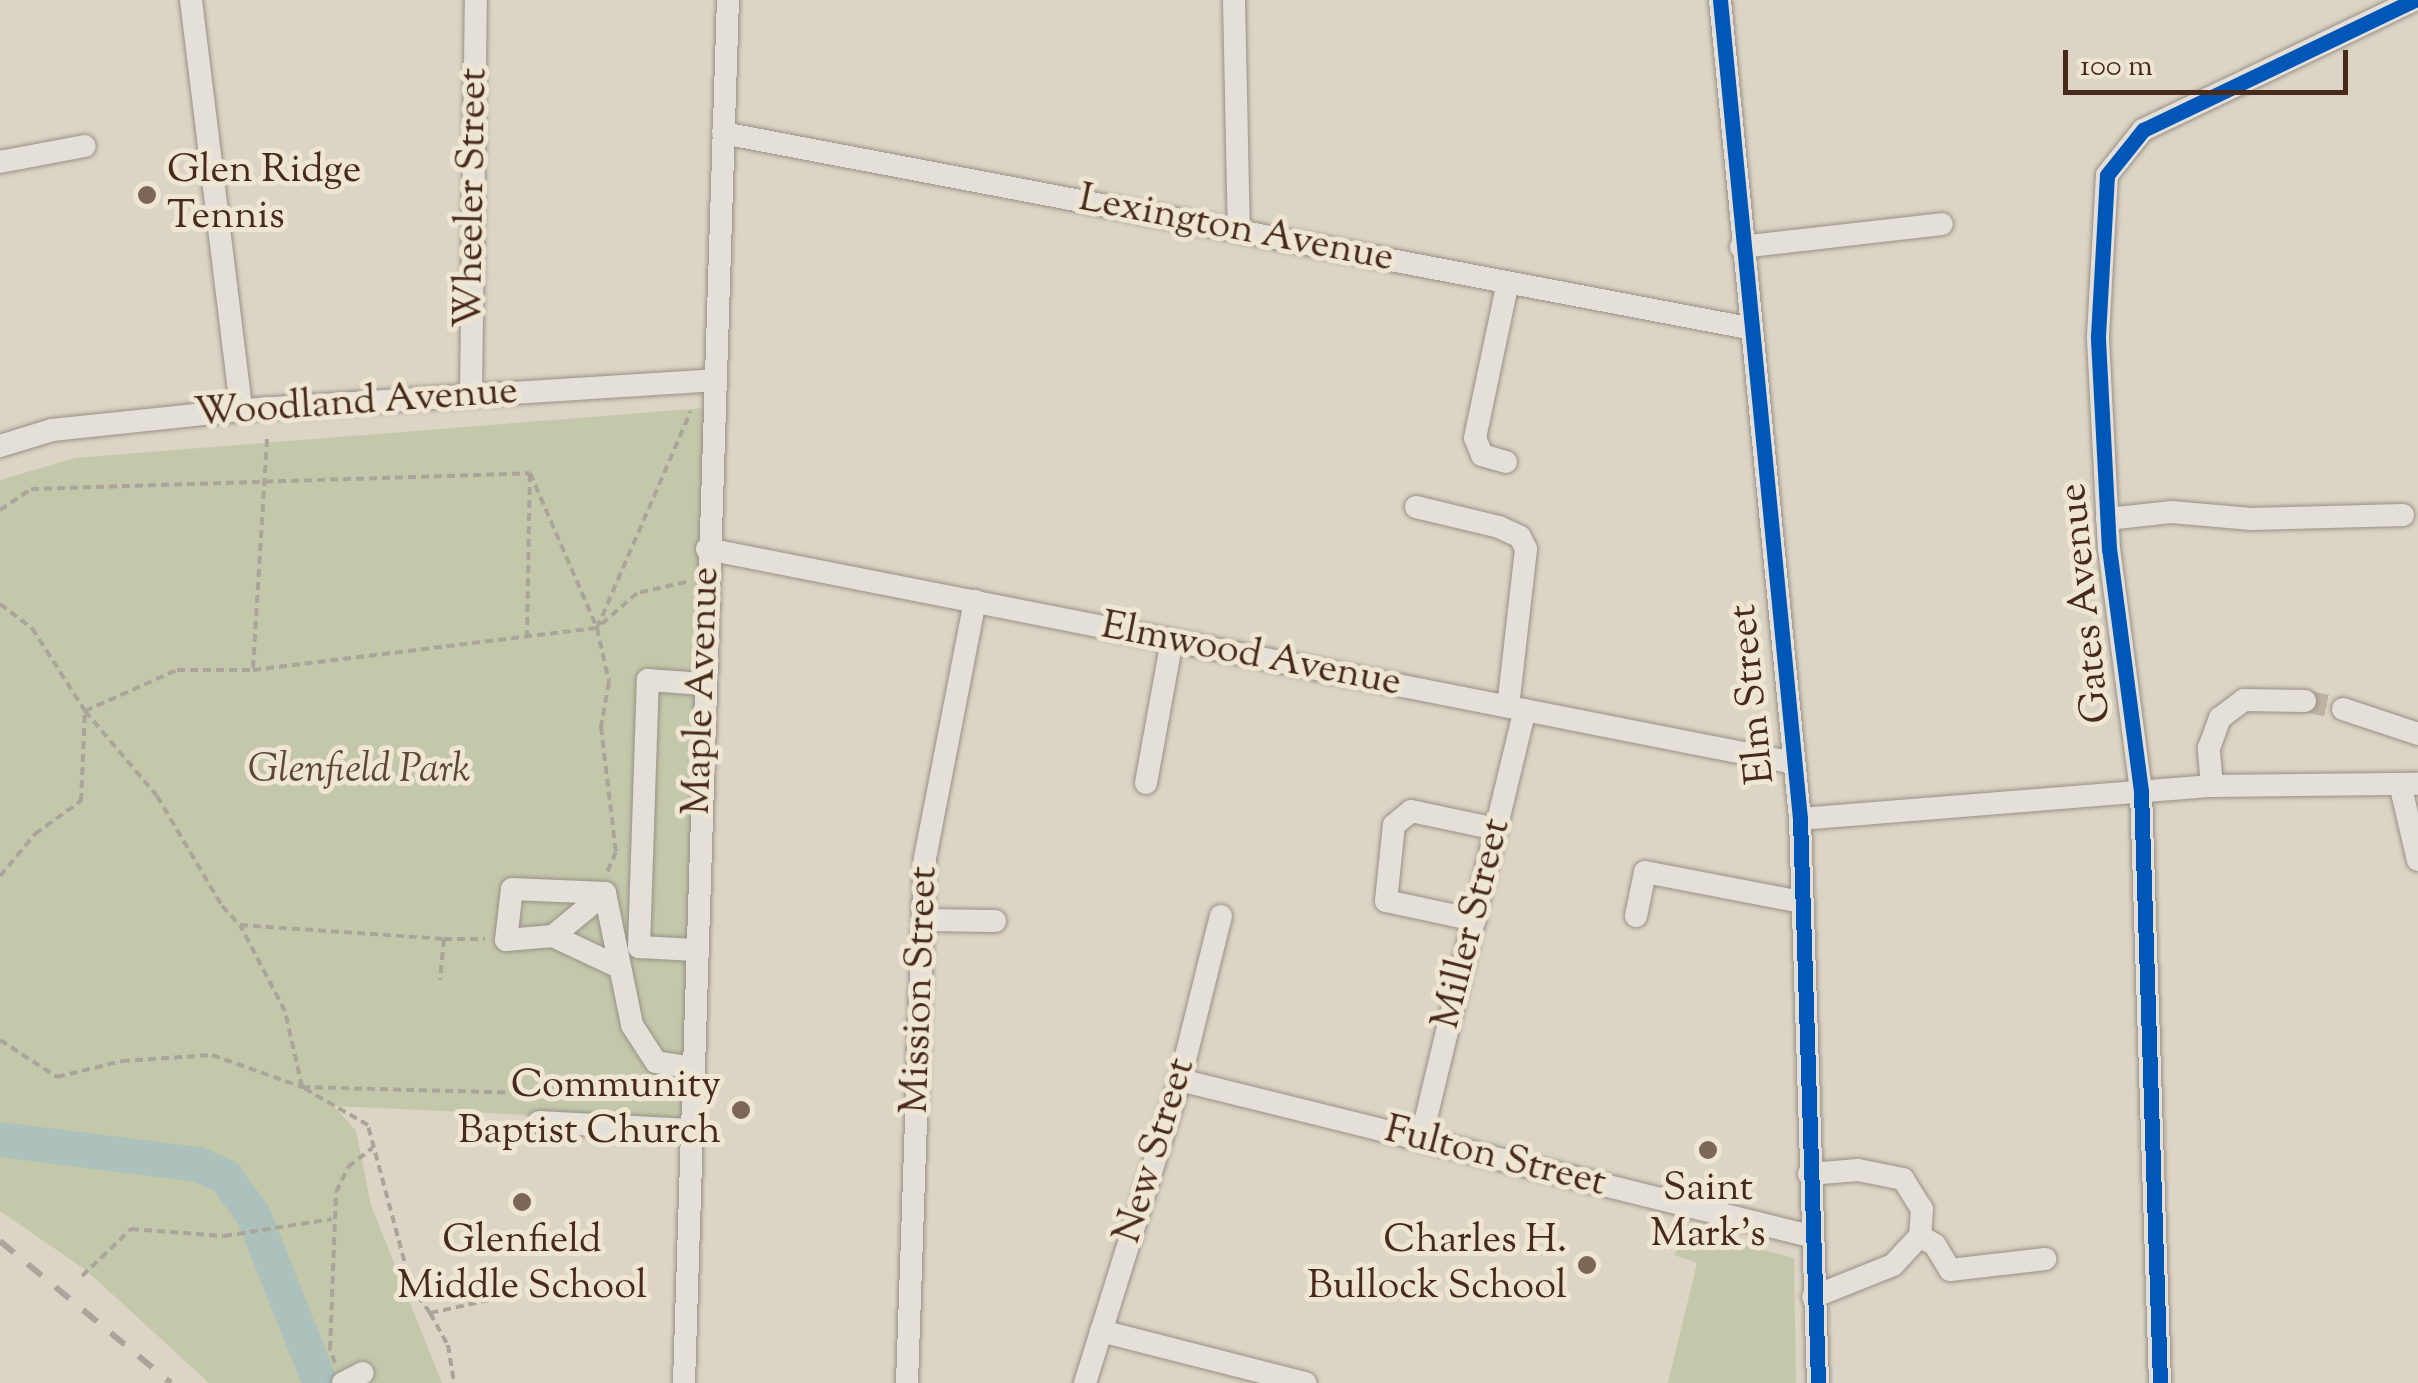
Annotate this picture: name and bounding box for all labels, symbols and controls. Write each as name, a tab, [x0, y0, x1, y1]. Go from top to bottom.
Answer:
scale bar	[2068, 30, 2353, 92]
text: 100 m	[2080, 46, 2153, 89]
street label: Wheeler Street	[447, 67, 499, 329]
place label: Glen Ridge Tennis	[167, 148, 361, 242]
street label: Lexington Avenue	[1074, 176, 1398, 284]
marker: Glen Ridge Tennis	[136, 184, 158, 206]
street label: Woodland Avenue	[192, 369, 520, 439]
street label: Gates Avenue	[2051, 481, 2123, 725]
street label: Maple Avenue	[675, 566, 731, 816]
street label: Elm Street	[1721, 602, 1787, 786]
street label: Elmwood Avenue	[1097, 603, 1405, 709]
park label: Glenfield Park	[248, 748, 470, 796]
street label: Miller Street	[1424, 814, 1522, 1034]
street label: Mission Street	[893, 865, 949, 1115]
street label: New Street	[1105, 1053, 1207, 1249]
place label: Community Baptist Church	[458, 1063, 721, 1157]
marker: Community Baptist Church	[730, 1099, 752, 1121]
street label: Fulton Street	[1379, 1107, 1611, 1209]
marker: Saint Mark’s	[1697, 1139, 1719, 1161]
place label: Saint Mark’s	[1650, 1166, 1766, 1260]
marker: Glenfield Middle School	[511, 1191, 533, 1213]
place label: Glenfield Middle School	[397, 1218, 647, 1312]
place label: Charles H. Bullock School	[1307, 1218, 1567, 1312]
marker: Charles H. Bullock School	[1576, 1254, 1598, 1276]

